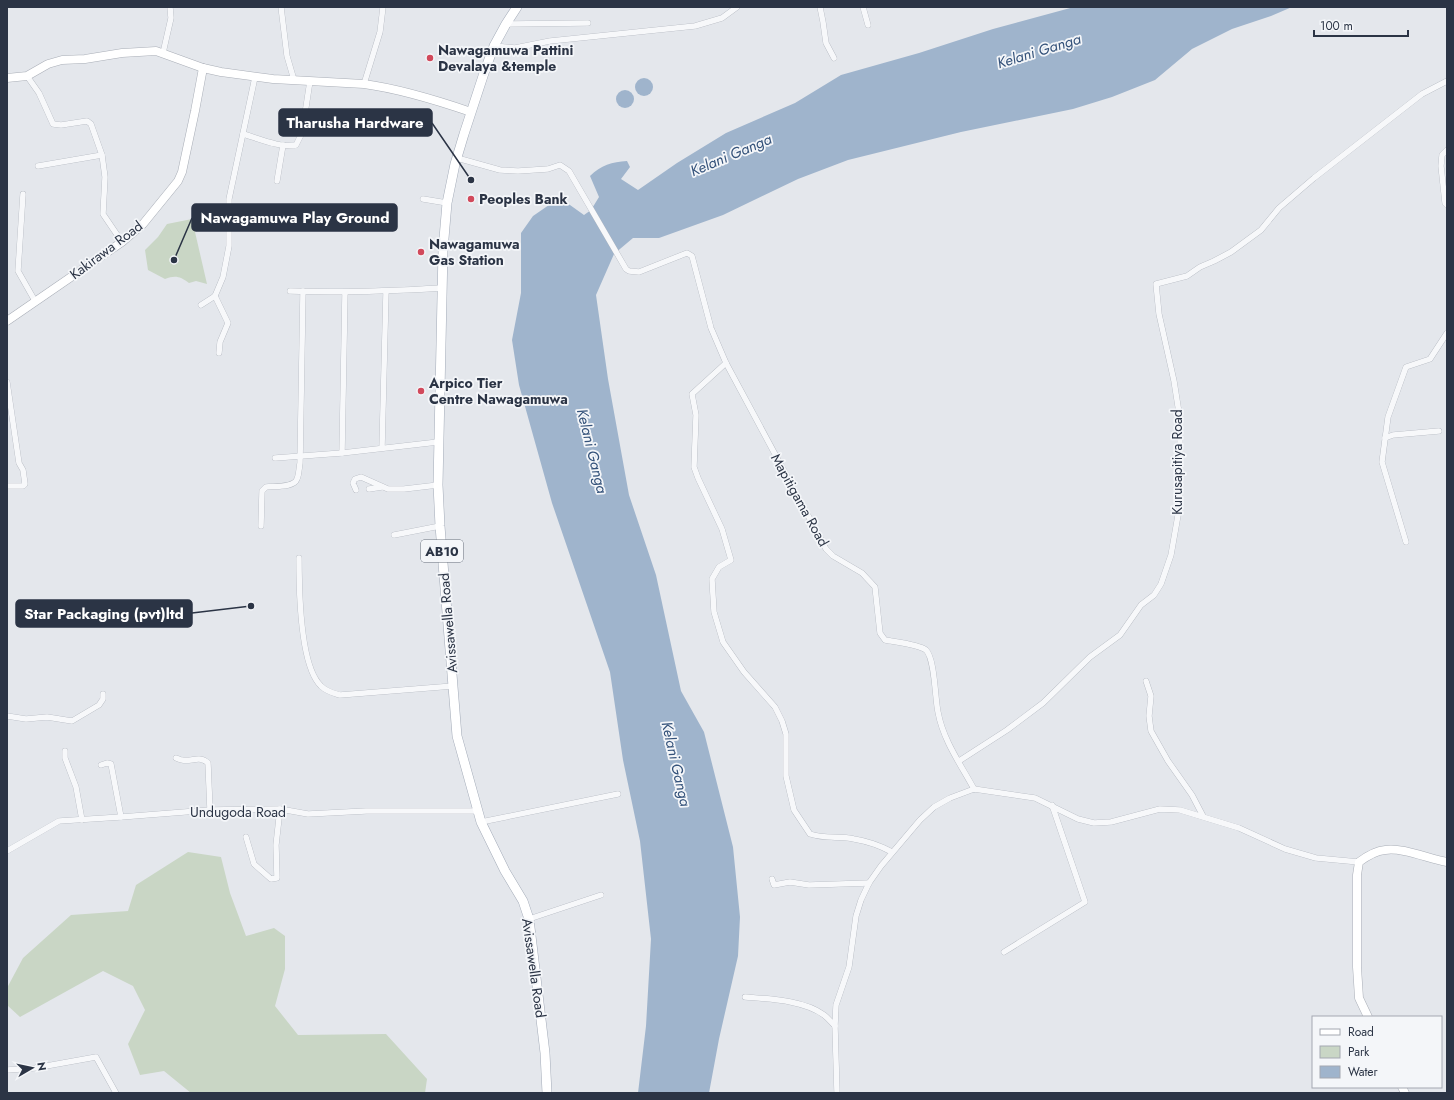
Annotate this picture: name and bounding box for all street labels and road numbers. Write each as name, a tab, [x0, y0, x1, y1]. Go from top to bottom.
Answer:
street label: Kakirawa Road	[65, 216, 147, 284]
street label: Kurusapitiya Road	[1167, 409, 1187, 515]
street label: Mapitigama Road	[766, 450, 834, 550]
road number: AB10	[421, 540, 463, 562]
street label: Avissawella Road	[434, 572, 462, 674]
street label: Undugoda Road	[190, 802, 286, 822]
street label: Avissawella Road	[517, 917, 551, 1019]

